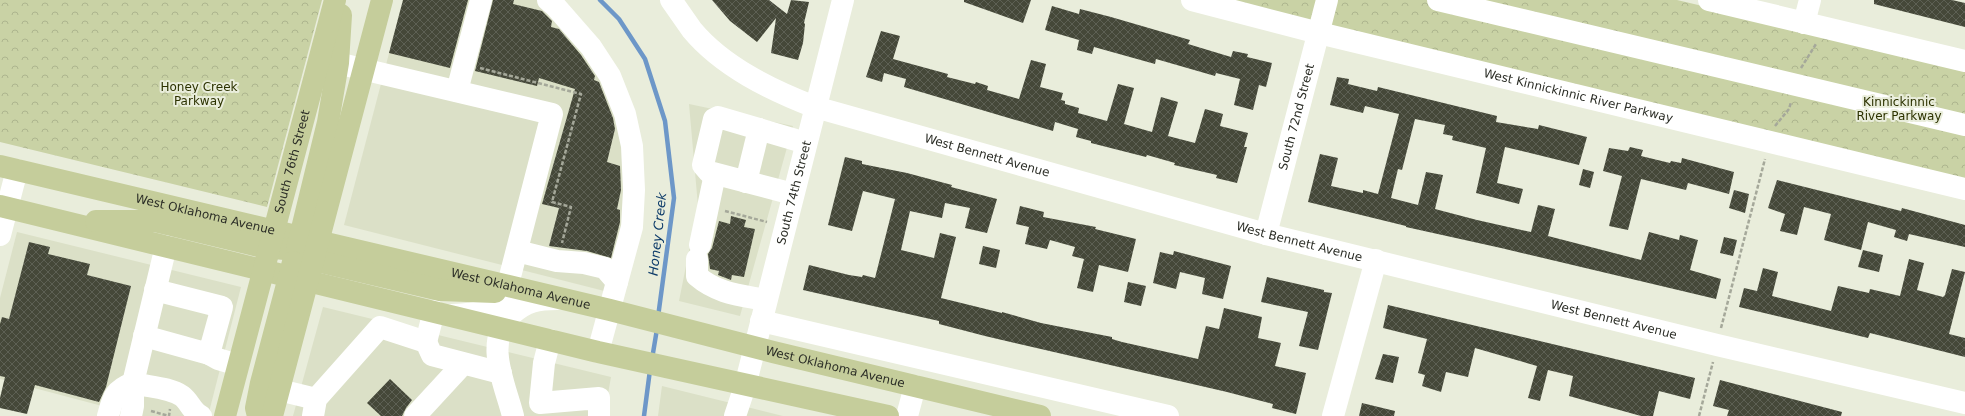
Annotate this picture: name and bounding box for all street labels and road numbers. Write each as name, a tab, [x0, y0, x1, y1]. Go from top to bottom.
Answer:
street label: South 72nd Street	[1276, 62, 1317, 172]
street label: West Kinnickinnic River Parkway	[1482, 66, 1674, 125]
street label: South 76th Street	[272, 108, 313, 215]
street label: West Bennett Avenue	[923, 131, 1051, 180]
street label: South 74th Street	[774, 139, 814, 246]
street label: West Oklahoma Avenue	[134, 191, 277, 238]
street label: West Bennett Avenue	[1235, 219, 1364, 264]
street label: West Oklahoma Avenue	[450, 266, 592, 312]
street label: West Bennett Avenue	[1549, 297, 1678, 342]
street label: West Oklahoma Avenue	[764, 343, 906, 390]

